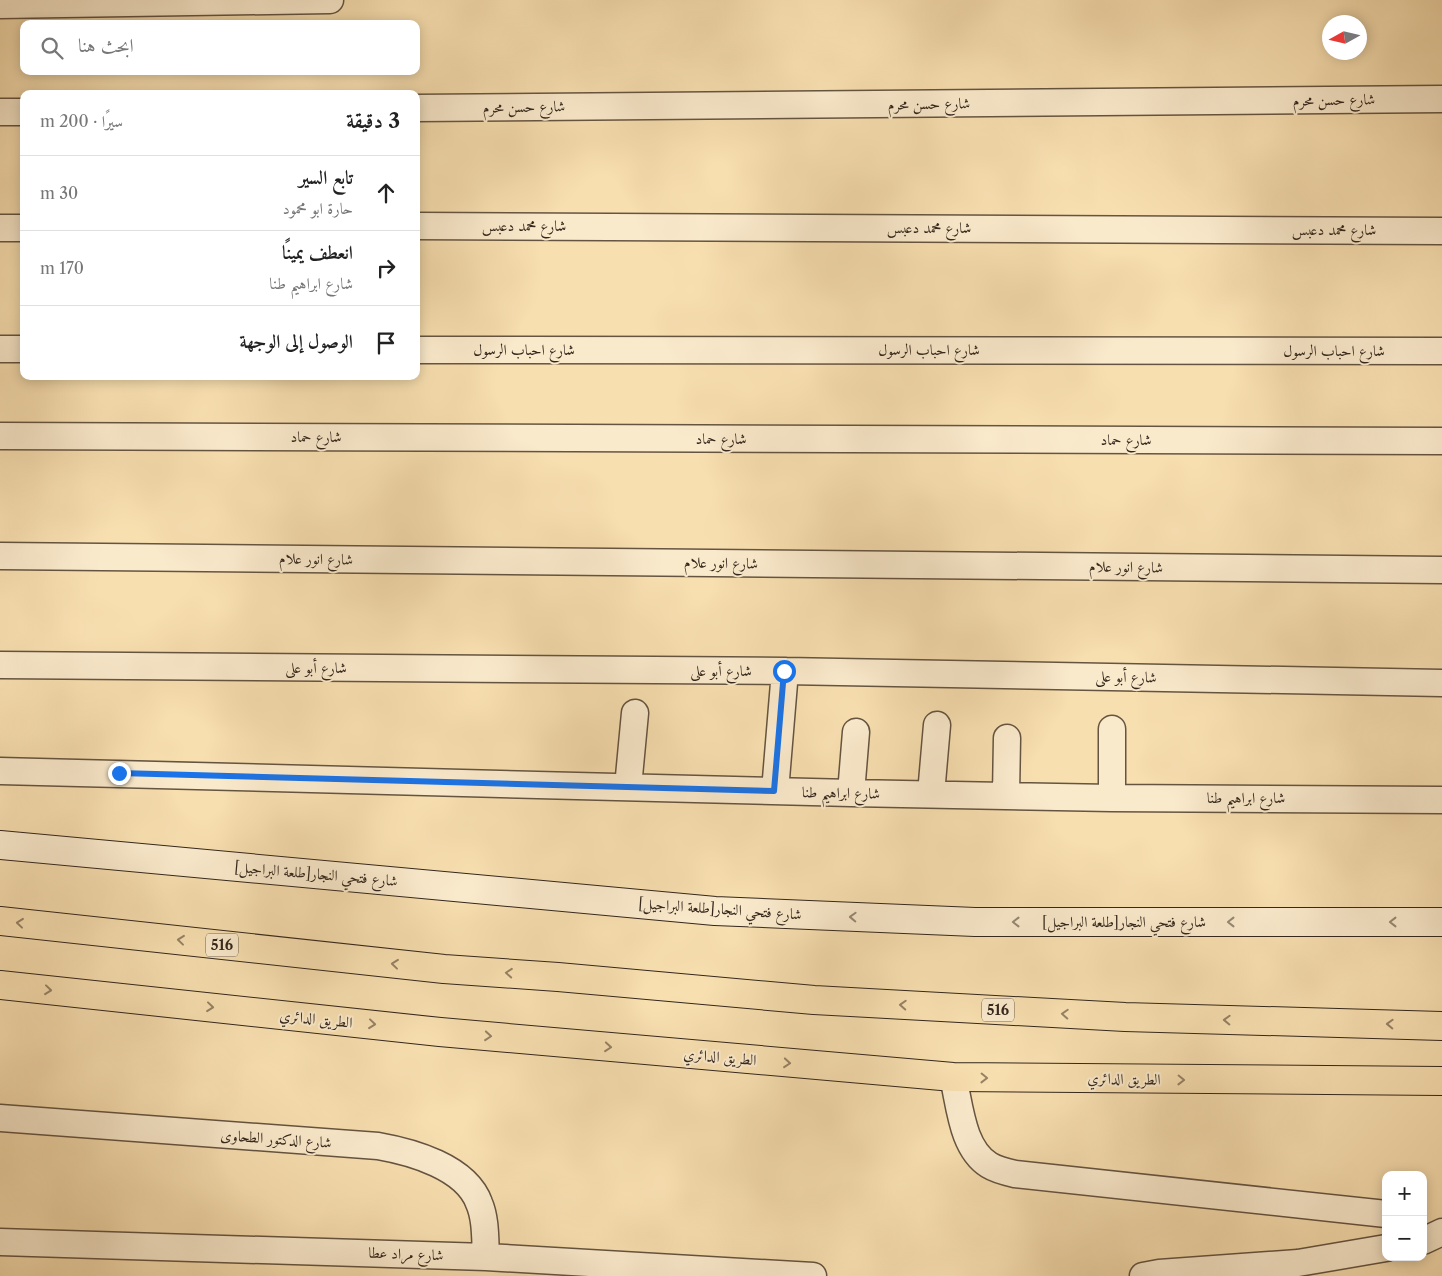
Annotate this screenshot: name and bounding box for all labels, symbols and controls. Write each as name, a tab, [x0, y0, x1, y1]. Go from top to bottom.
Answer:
north arrow	[1322, 15, 1367, 60]
search box	[20, 20, 420, 75]
icon: search	[38, 34, 66, 62]
text: ابحث هنا	[78, 34, 134, 57]
street label: شارع حسن محرم	[1293, 89, 1376, 114]
street label: شارع حسن محرم	[888, 93, 971, 118]
street label: شارع حسن محرم	[483, 96, 566, 121]
text: 3 دقيقة	[346, 108, 400, 133]
text: سيرًا · 200 m	[40, 111, 123, 131]
text: تابع السير	[299, 166, 353, 189]
icon: ahead	[372, 179, 400, 207]
text: 30 m	[40, 183, 78, 203]
text: حارة ابو محمود	[282, 198, 353, 218]
street label: شارع محمد دعبس	[482, 216, 566, 239]
street label: شارع محمد دعبس	[887, 218, 971, 241]
street label: شارع محمد دعبس	[1292, 220, 1376, 243]
text: انعطف يمينًا	[282, 241, 353, 264]
icon: right	[372, 254, 400, 282]
text: 170 m	[40, 258, 84, 278]
text: شارع ابراهيم طنا	[269, 273, 353, 293]
icon: arrive	[372, 329, 400, 357]
text: الوصول إلى الوجهة	[239, 330, 353, 353]
street label: شارع احباب الرسول	[473, 340, 575, 363]
street label: شارع احباب الرسول	[878, 340, 980, 363]
street label: شارع احباب الرسول	[1283, 341, 1385, 364]
street label: شارع حماد	[290, 427, 342, 450]
street label: شارع حماد	[695, 429, 747, 452]
street label: شارع حماد	[1100, 430, 1152, 453]
street label: شارع انور علام	[279, 548, 353, 573]
street label: شارع انور علام	[684, 552, 758, 577]
street label: شارع انور علام	[1089, 556, 1163, 581]
street label: شارع أبو على	[285, 657, 347, 681]
street label: شارع أبو على	[690, 660, 752, 684]
route start	[773, 660, 796, 683]
street label: شارع أبو على	[1095, 665, 1157, 691]
route end	[108, 762, 131, 785]
street label: شارع ابراهيم طنا	[802, 782, 880, 809]
street label: شارع ابراهيم طنا	[1207, 788, 1285, 813]
street label: شارع فتحي النجار[طلعة البراجيل]	[233, 857, 398, 895]
street label: شارع فتحي النجار[طلعة البراجيل]	[637, 893, 802, 929]
one-way arrow	[849, 912, 857, 922]
street label: شارع فتحي النجار[طلعة البراجيل]	[1042, 912, 1206, 936]
one-way arrow	[1012, 917, 1020, 927]
one-way arrow	[1227, 917, 1234, 927]
one-way arrow	[1389, 917, 1397, 927]
one-way arrow	[16, 918, 24, 929]
road number: 516	[206, 934, 238, 956]
one-way arrow	[177, 935, 185, 946]
one-way arrow	[391, 958, 399, 969]
one-way arrow	[505, 968, 513, 979]
one-way arrow	[45, 984, 53, 995]
road number: 516	[982, 998, 1014, 1022]
one-way arrow	[898, 999, 906, 1010]
one-way arrow	[206, 1001, 214, 1012]
street label: الطريق الدائري	[278, 1005, 354, 1035]
one-way arrow	[1061, 1008, 1069, 1019]
one-way arrow	[1223, 1015, 1230, 1025]
one-way arrow	[368, 1018, 376, 1029]
one-way arrow	[1385, 1019, 1393, 1030]
one-way arrow	[485, 1030, 493, 1041]
one-way arrow	[604, 1041, 612, 1052]
street label: الطريق الدائري	[682, 1044, 757, 1072]
one-way arrow	[783, 1057, 791, 1068]
street label: الطريق الدائري	[1087, 1068, 1161, 1092]
one-way arrow	[980, 1073, 988, 1083]
one-way arrow	[1178, 1074, 1186, 1085]
street label: شارع الدكتور الطحاوى	[219, 1125, 332, 1156]
map controls	[1382, 1171, 1427, 1261]
button: +	[1382, 1171, 1427, 1216]
button: −	[1382, 1216, 1427, 1261]
street label: شارع مراد عطا	[368, 1243, 444, 1268]

